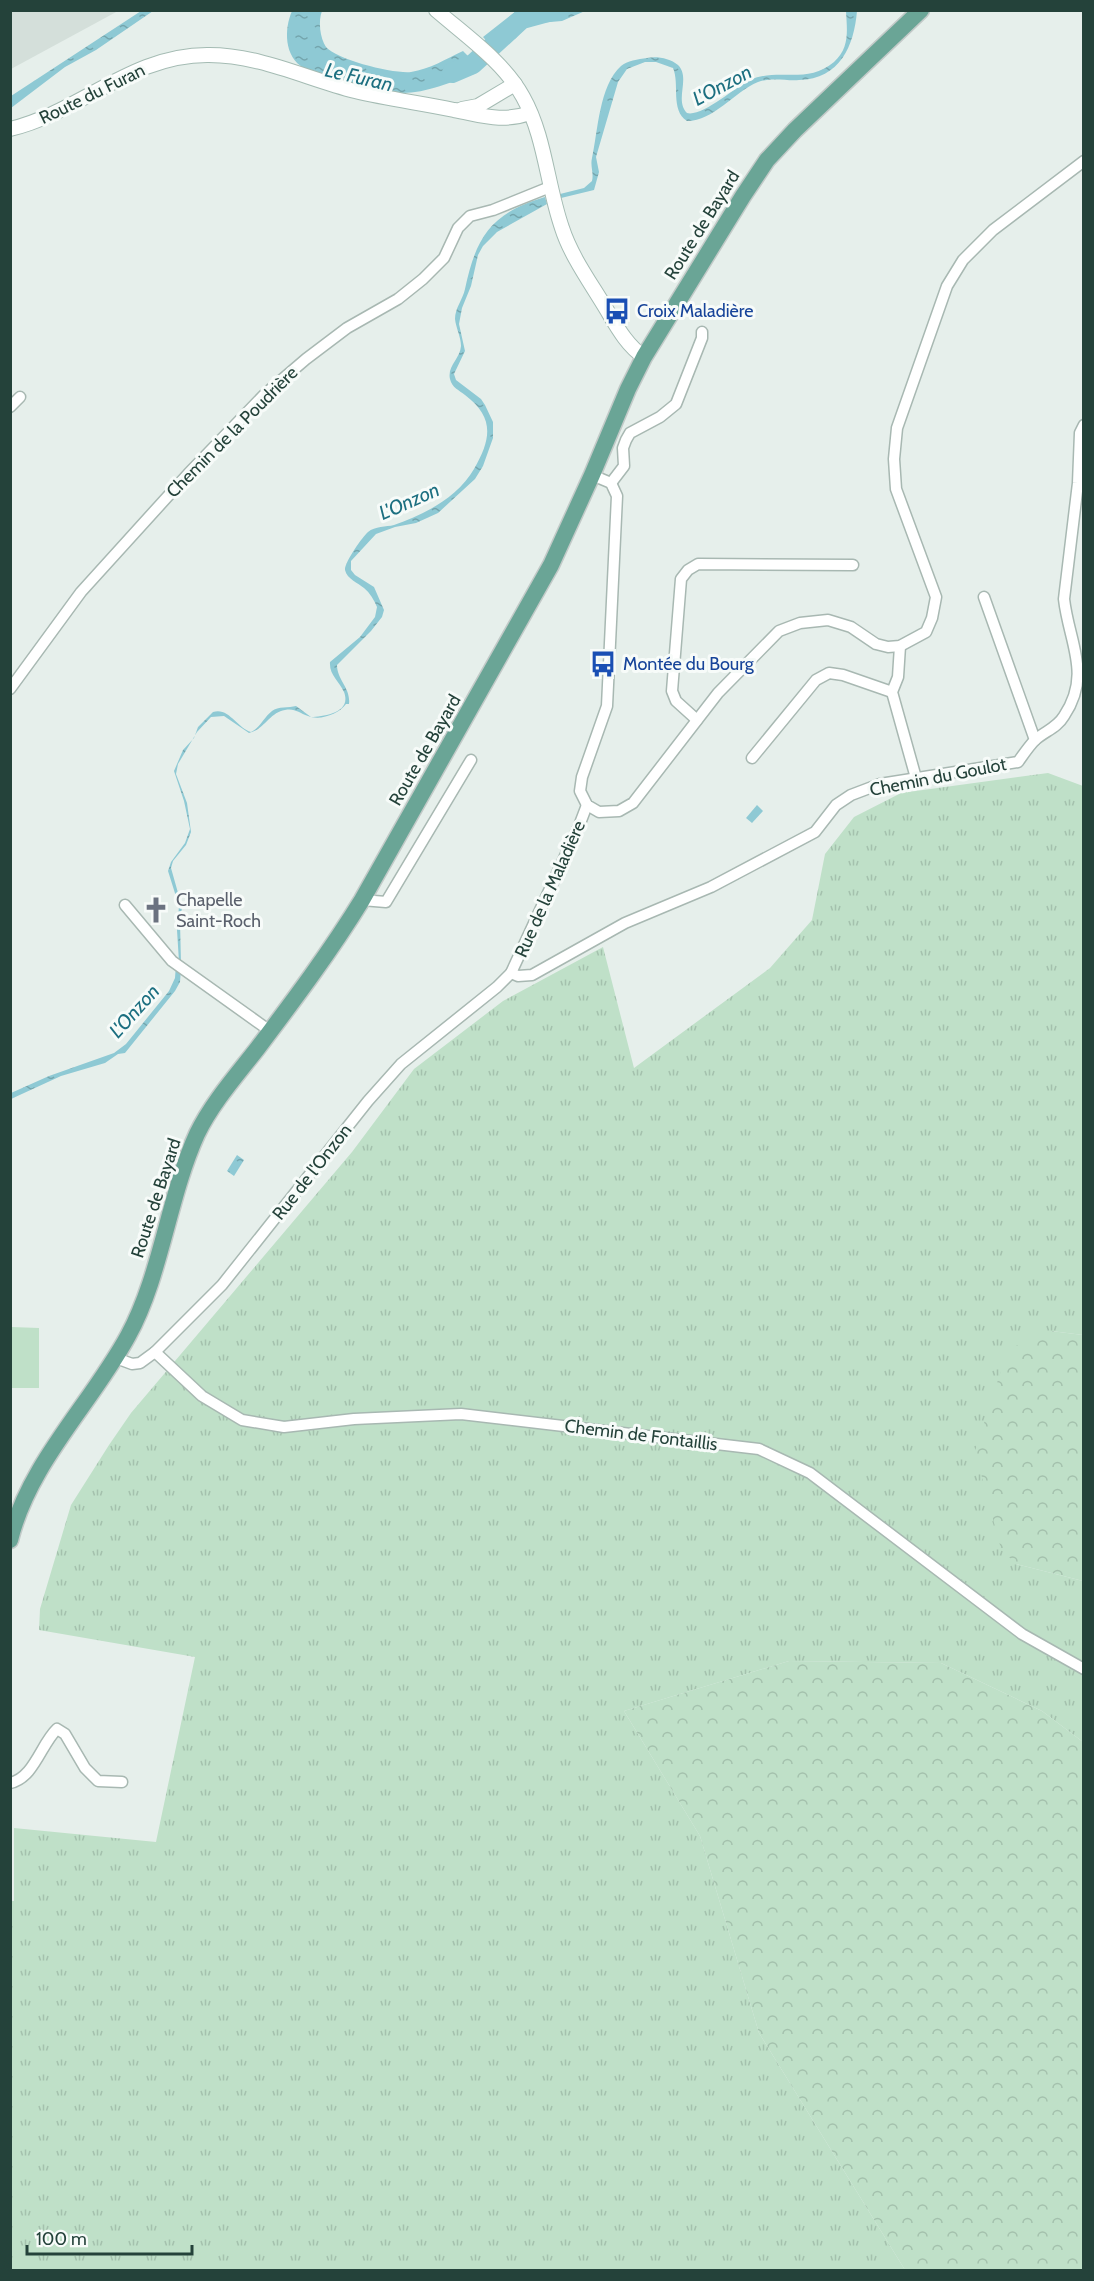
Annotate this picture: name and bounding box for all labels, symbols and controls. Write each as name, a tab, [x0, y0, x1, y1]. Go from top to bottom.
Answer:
water label: Le Furan	[323, 58, 395, 96]
street label: Route du Furan	[35, 59, 149, 129]
water label: L'Onzon	[688, 59, 756, 111]
street label: Route de Bayard	[660, 166, 744, 284]
bus stop icon: Croix Maladière	[602, 296, 632, 326]
place label: Croix Maladière	[637, 300, 753, 322]
street label: Chemin de la Poudrière	[162, 362, 302, 502]
water label: L'Onzon	[375, 477, 443, 525]
bus stop icon: Montée du Bourg	[588, 649, 618, 679]
place label: Montée du Bourg	[623, 653, 755, 675]
street label: Route de Bayard	[384, 691, 466, 809]
street label: Chemin du Goulot	[868, 753, 1008, 801]
street label: Rue de la Maladière	[510, 817, 590, 961]
place label: Chapelle Saint-Roch	[176, 889, 261, 932]
church icon: Chapelle Saint-Roch	[141, 895, 171, 925]
water label: L'Onzon	[104, 979, 164, 1043]
street label: Rue de l'Onzon	[268, 1120, 356, 1224]
street label: Route de Bayard	[126, 1135, 186, 1261]
street label: Chemin de Fontaillis	[563, 1415, 719, 1455]
scale bar	[27, 2218, 192, 2256]
text: 100 m	[36, 2228, 87, 2250]

